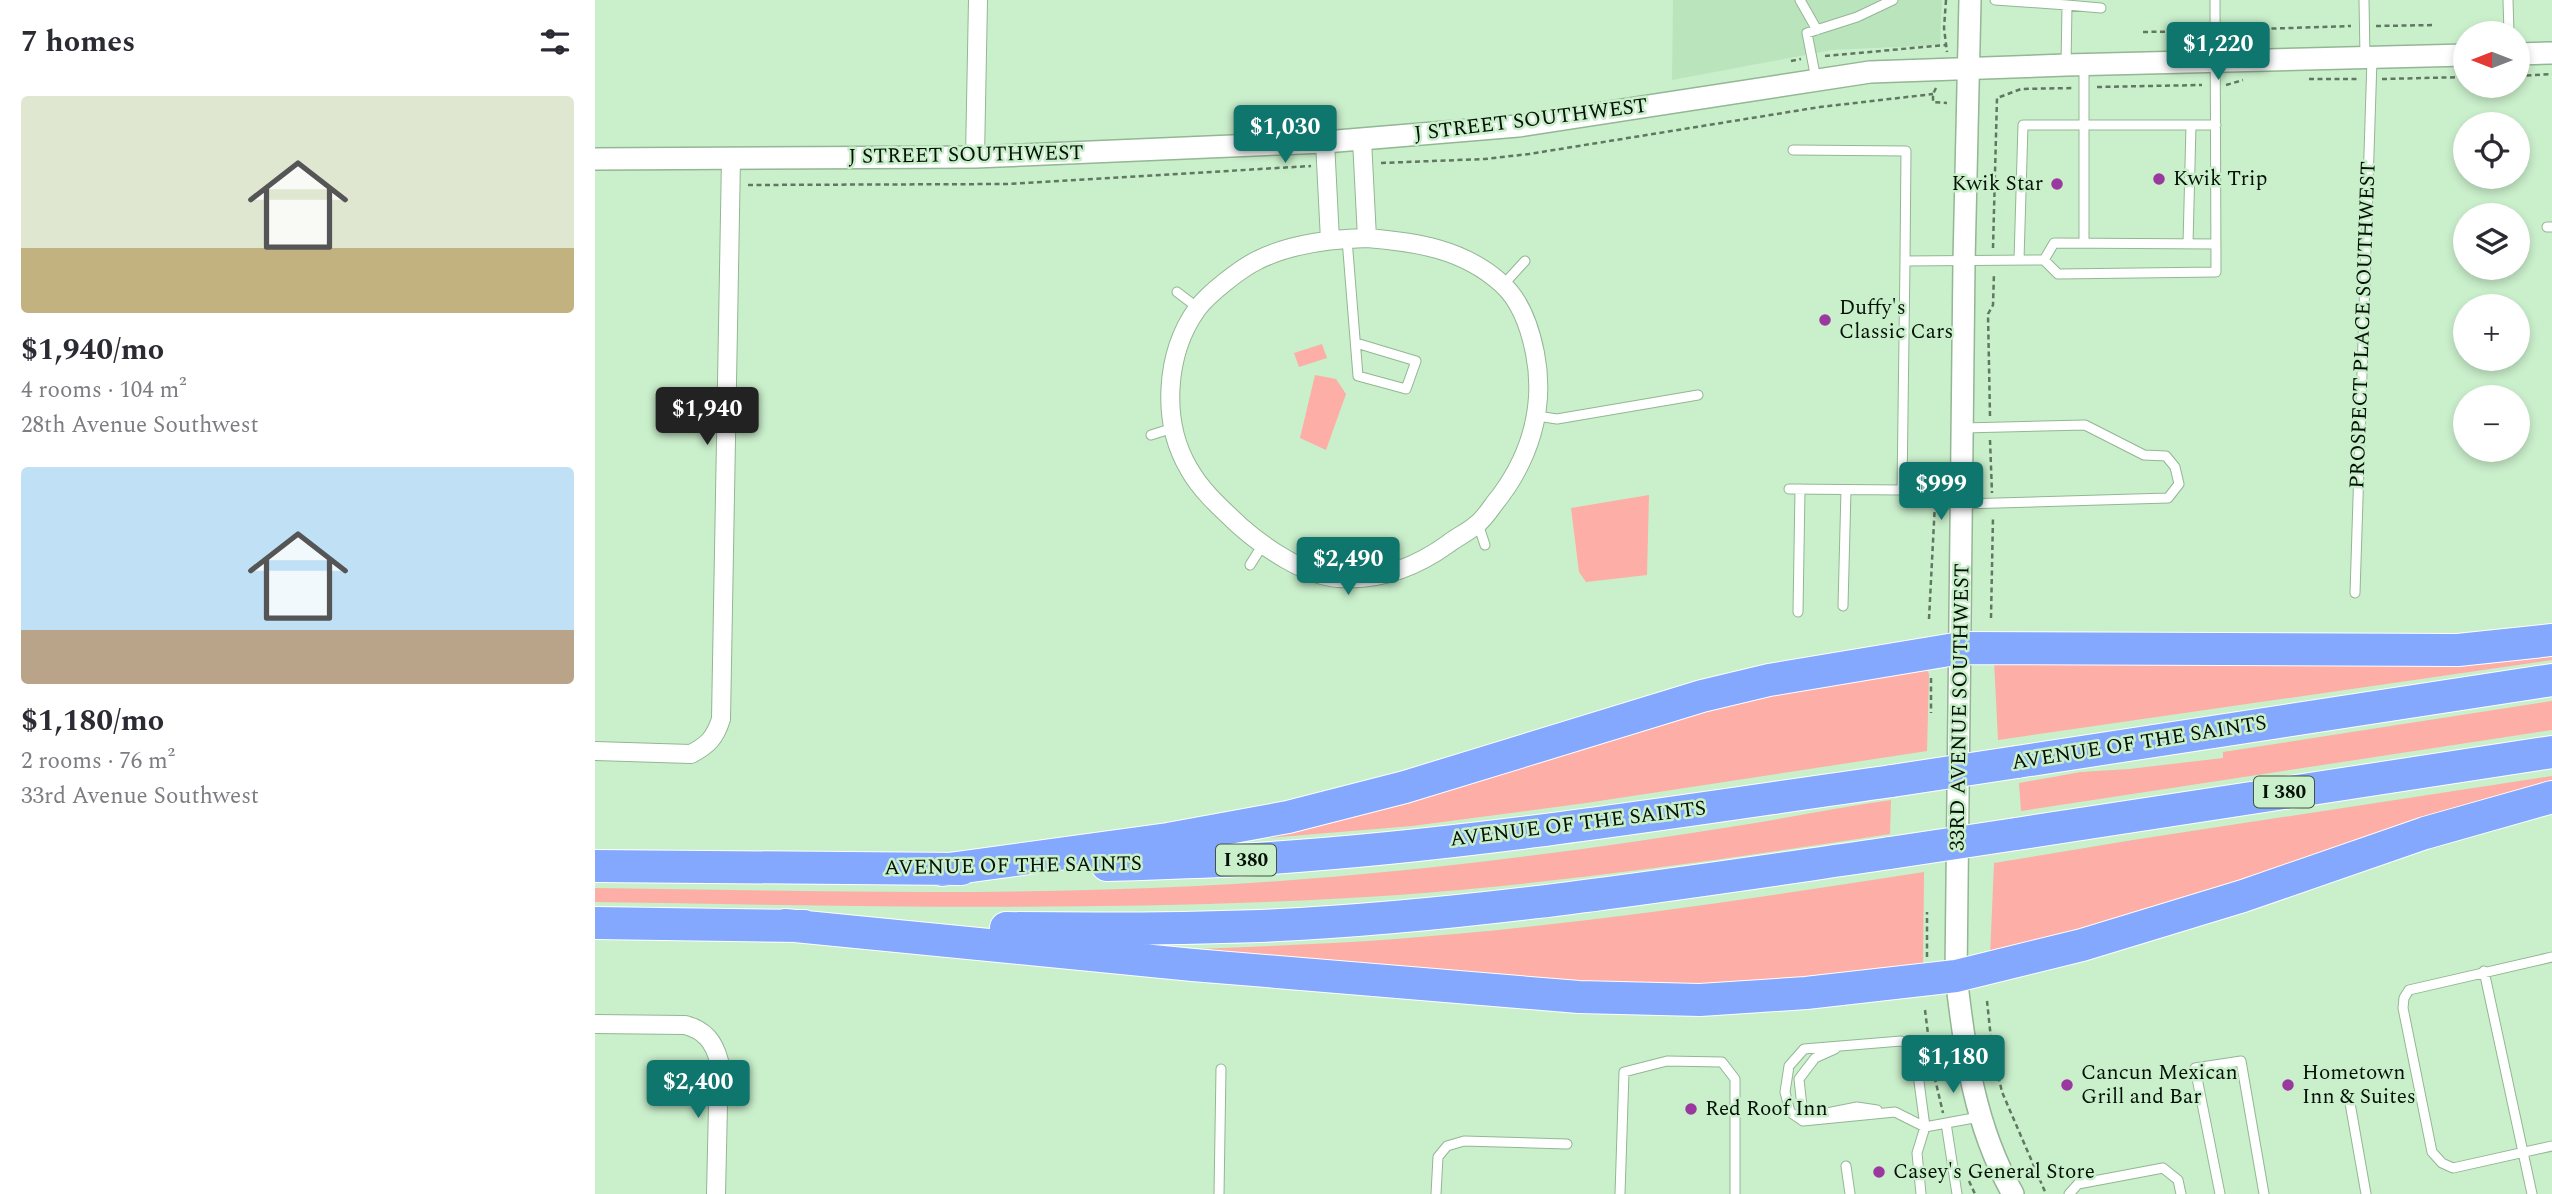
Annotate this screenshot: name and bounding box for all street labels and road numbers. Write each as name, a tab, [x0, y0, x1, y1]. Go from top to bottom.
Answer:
street label: J STREET SOUTHWEST	[1412, 90, 1650, 150]
street label: J STREET SOUTHWEST	[848, 137, 1084, 173]
street label: PROSPECT PLACE SOUTHWEST	[2341, 161, 2385, 489]
street label: 33RD AVENUE SOUTHWEST	[1941, 563, 1979, 851]
street label: AVENUE OF THE SAINTS	[2009, 707, 2269, 779]
road number: I 380	[2254, 776, 2314, 807]
street label: AVENUE OF THE SAINTS	[1448, 792, 1708, 856]
road number: I 380	[1216, 845, 1276, 876]
street label: AVENUE OF THE SAINTS	[884, 848, 1142, 884]

